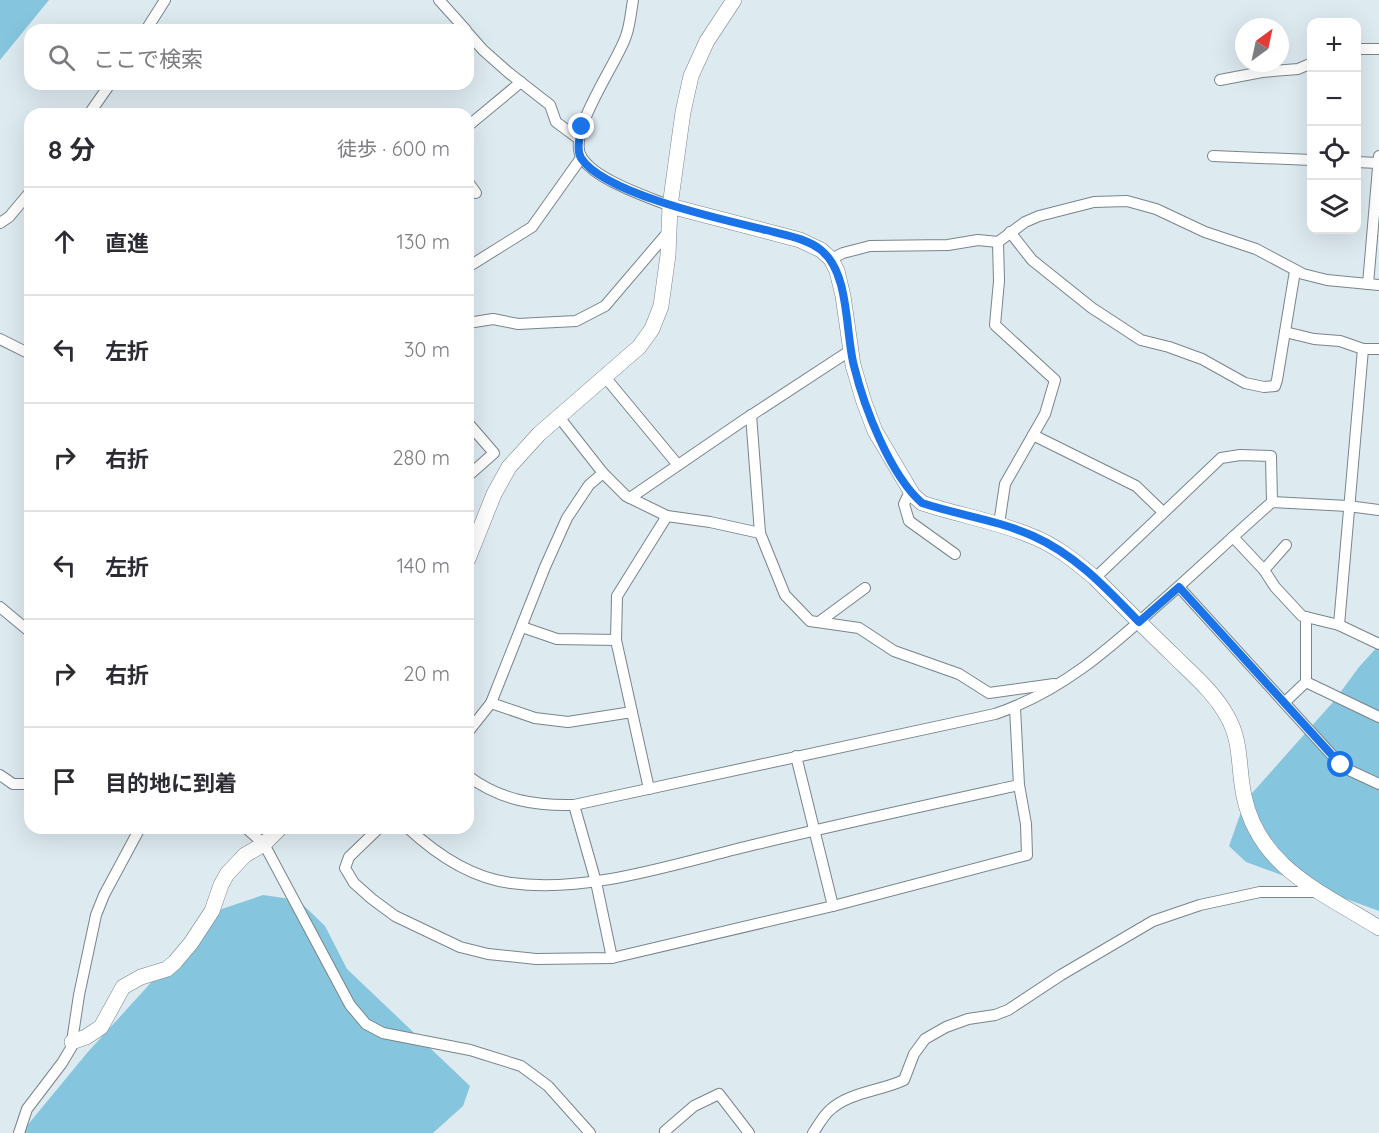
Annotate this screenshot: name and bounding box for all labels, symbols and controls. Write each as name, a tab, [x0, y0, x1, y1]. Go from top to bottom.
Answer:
north arrow	[1235, 18, 1289, 72]
map controls	[1307, 18, 1361, 234]
button: +	[1307, 18, 1361, 72]
search box	[24, 24, 474, 90]
icon: search	[45, 41, 78, 74]
text: ここで検索	[93, 45, 203, 73]
button: −	[1307, 72, 1361, 126]
route end	[568, 113, 594, 139]
button: locate	[1307, 126, 1361, 180]
text: 8 分	[48, 133, 96, 166]
text: 徒歩 · 600 m	[337, 136, 450, 161]
button: layers	[1307, 180, 1361, 234]
icon: ahead	[48, 225, 81, 258]
text: 直進	[105, 229, 149, 257]
text: 130 m	[397, 229, 450, 254]
icon: left	[48, 333, 81, 366]
text: 左折	[105, 337, 149, 365]
text: 30 m	[404, 337, 450, 362]
icon: right	[48, 441, 81, 474]
text: 右折	[105, 445, 149, 473]
text: 280 m	[393, 445, 450, 470]
icon: left	[48, 549, 81, 582]
text: 左折	[105, 553, 149, 581]
text: 140 m	[397, 553, 450, 578]
icon: right	[48, 657, 81, 690]
text: 右折	[105, 661, 149, 689]
text: 20 m	[403, 661, 450, 686]
route start	[1327, 751, 1353, 777]
icon: arrive	[48, 765, 81, 798]
text: 目的地に到着	[105, 769, 237, 797]

